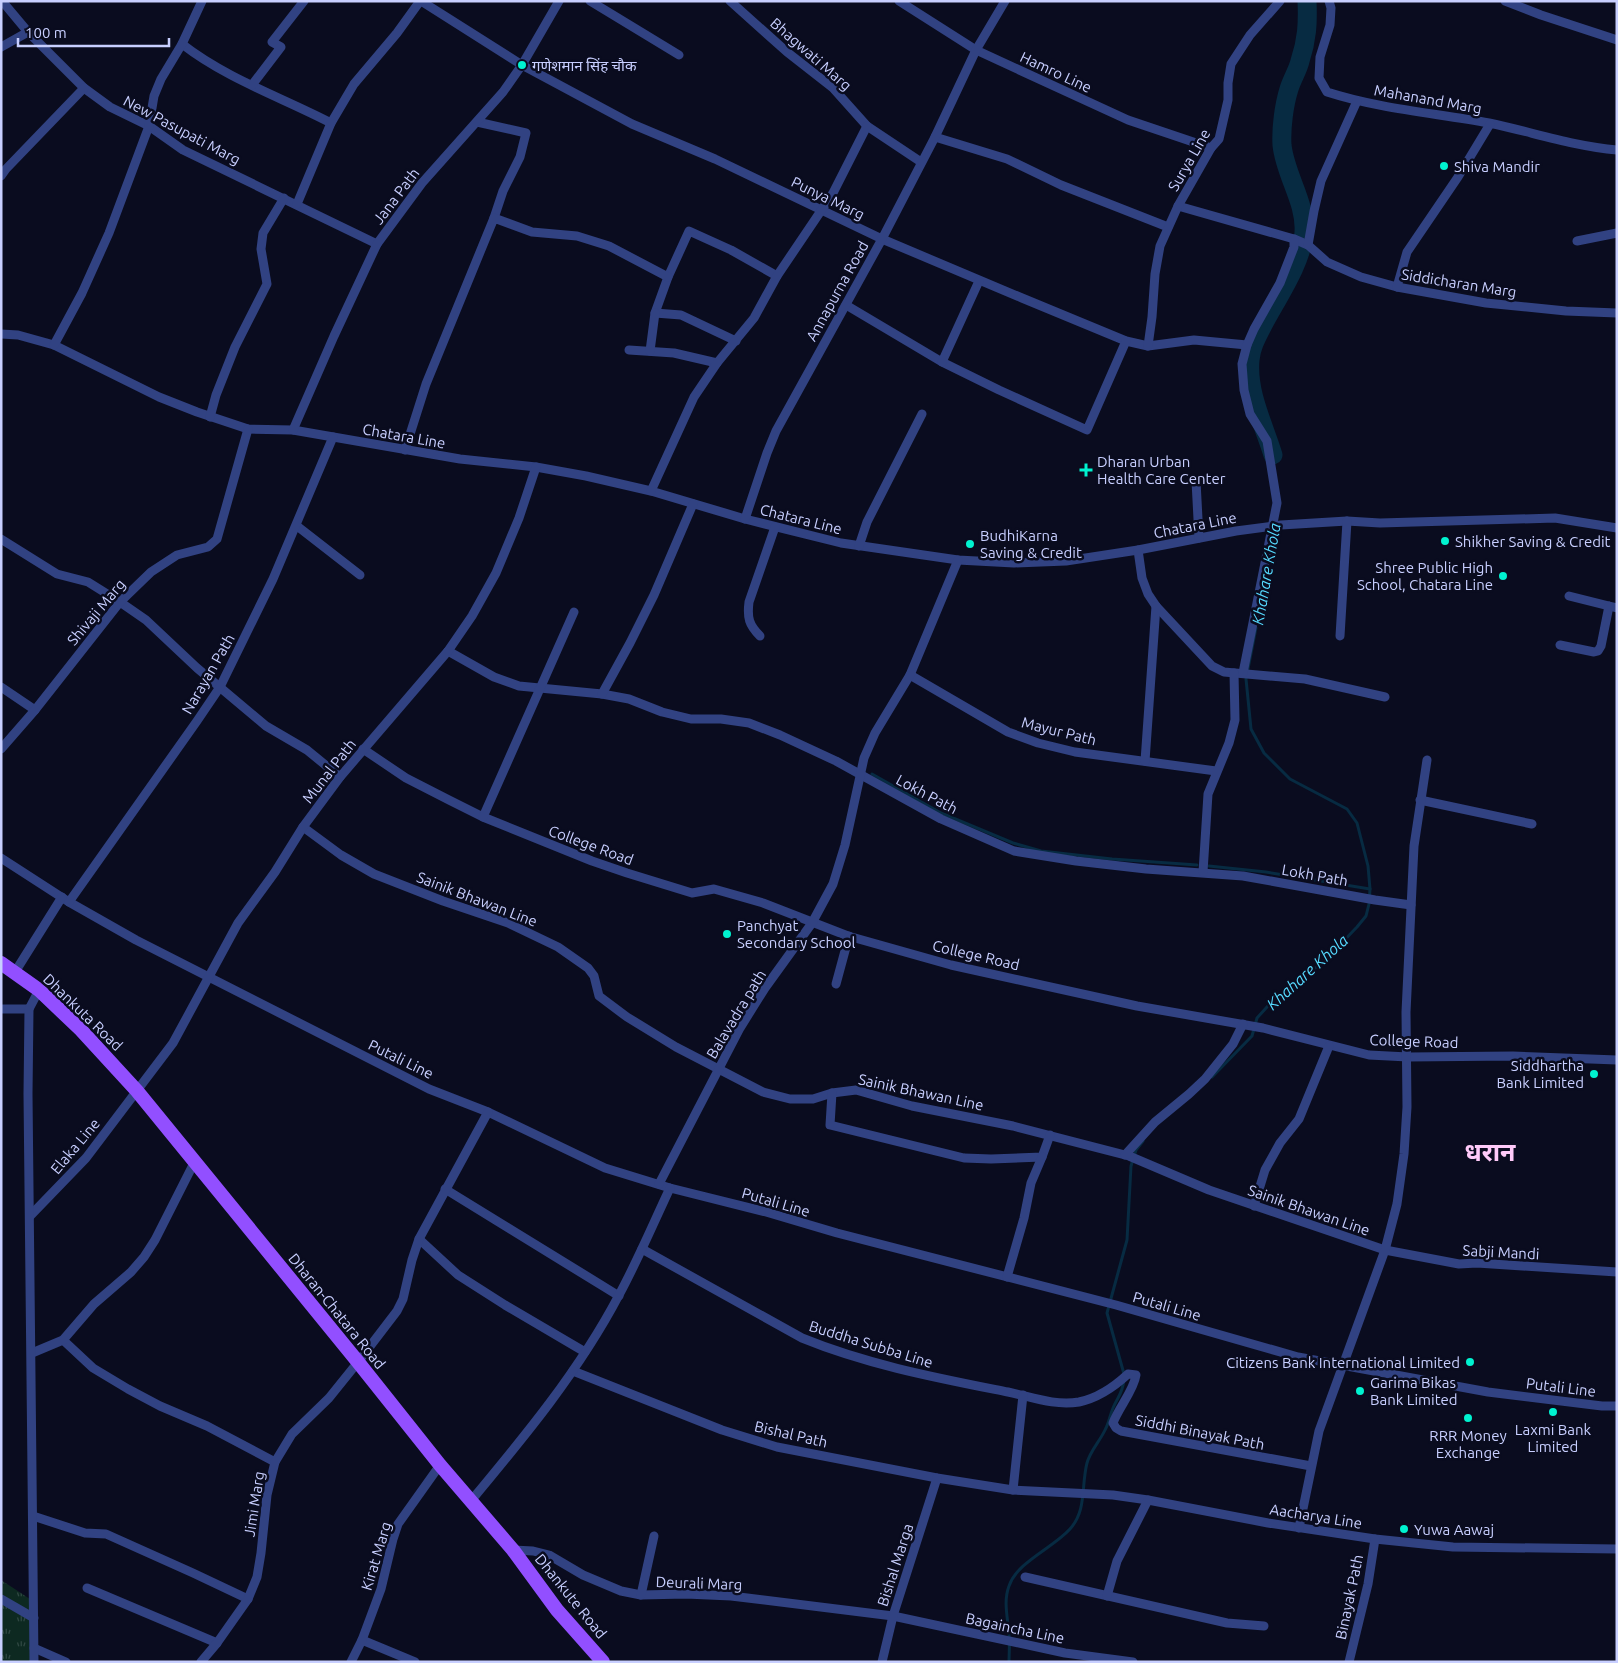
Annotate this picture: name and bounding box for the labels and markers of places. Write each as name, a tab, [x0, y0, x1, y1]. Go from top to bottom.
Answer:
place label: गणेशमान सिंह चौक	[532, 57, 637, 74]
marker: गणेशमान सिंह चौक	[516, 59, 528, 71]
place label: Shiva Mandir	[1454, 158, 1540, 175]
marker: Shiva Mandir	[1438, 160, 1450, 172]
place label: Dharan Urban Health Care Center	[1097, 453, 1226, 487]
marker: Dharan Urban Health Care Center	[1079, 463, 1093, 477]
place label: BudhiKarna Saving & Credit	[980, 527, 1082, 561]
place label: Shikher Saving & Credit	[1455, 533, 1611, 550]
marker: Shikher Saving & Credit	[1439, 535, 1451, 547]
marker: BudhiKarna Saving & Credit	[964, 538, 976, 550]
place label: Shree Public High School, Chatara Line	[1357, 559, 1493, 593]
marker: Shree Public High School, Chatara Line	[1497, 570, 1509, 582]
place label: Panchyat Secondary School	[737, 917, 856, 951]
marker: Panchyat Secondary School	[721, 928, 733, 940]
place label: Siddhartha Bank Limited	[1496, 1057, 1584, 1091]
marker: Siddhartha Bank Limited	[1588, 1068, 1600, 1080]
place label: Citizens Bank International Limited	[1226, 1354, 1460, 1371]
marker: Citizens Bank International Limited	[1464, 1356, 1476, 1368]
place label: Garima Bikas Bank Limited	[1370, 1374, 1458, 1408]
marker: Garima Bikas Bank Limited	[1354, 1385, 1366, 1397]
marker: Laxmi Bank Limited	[1547, 1406, 1559, 1418]
marker: RRR Money Exchange	[1462, 1412, 1474, 1424]
place label: Laxmi Bank Limited	[1515, 1421, 1592, 1455]
place label: RRR Money Exchange	[1429, 1427, 1507, 1461]
place label: Yuwa Aawaj	[1414, 1521, 1494, 1538]
marker: Yuwa Aawaj	[1398, 1523, 1410, 1535]

